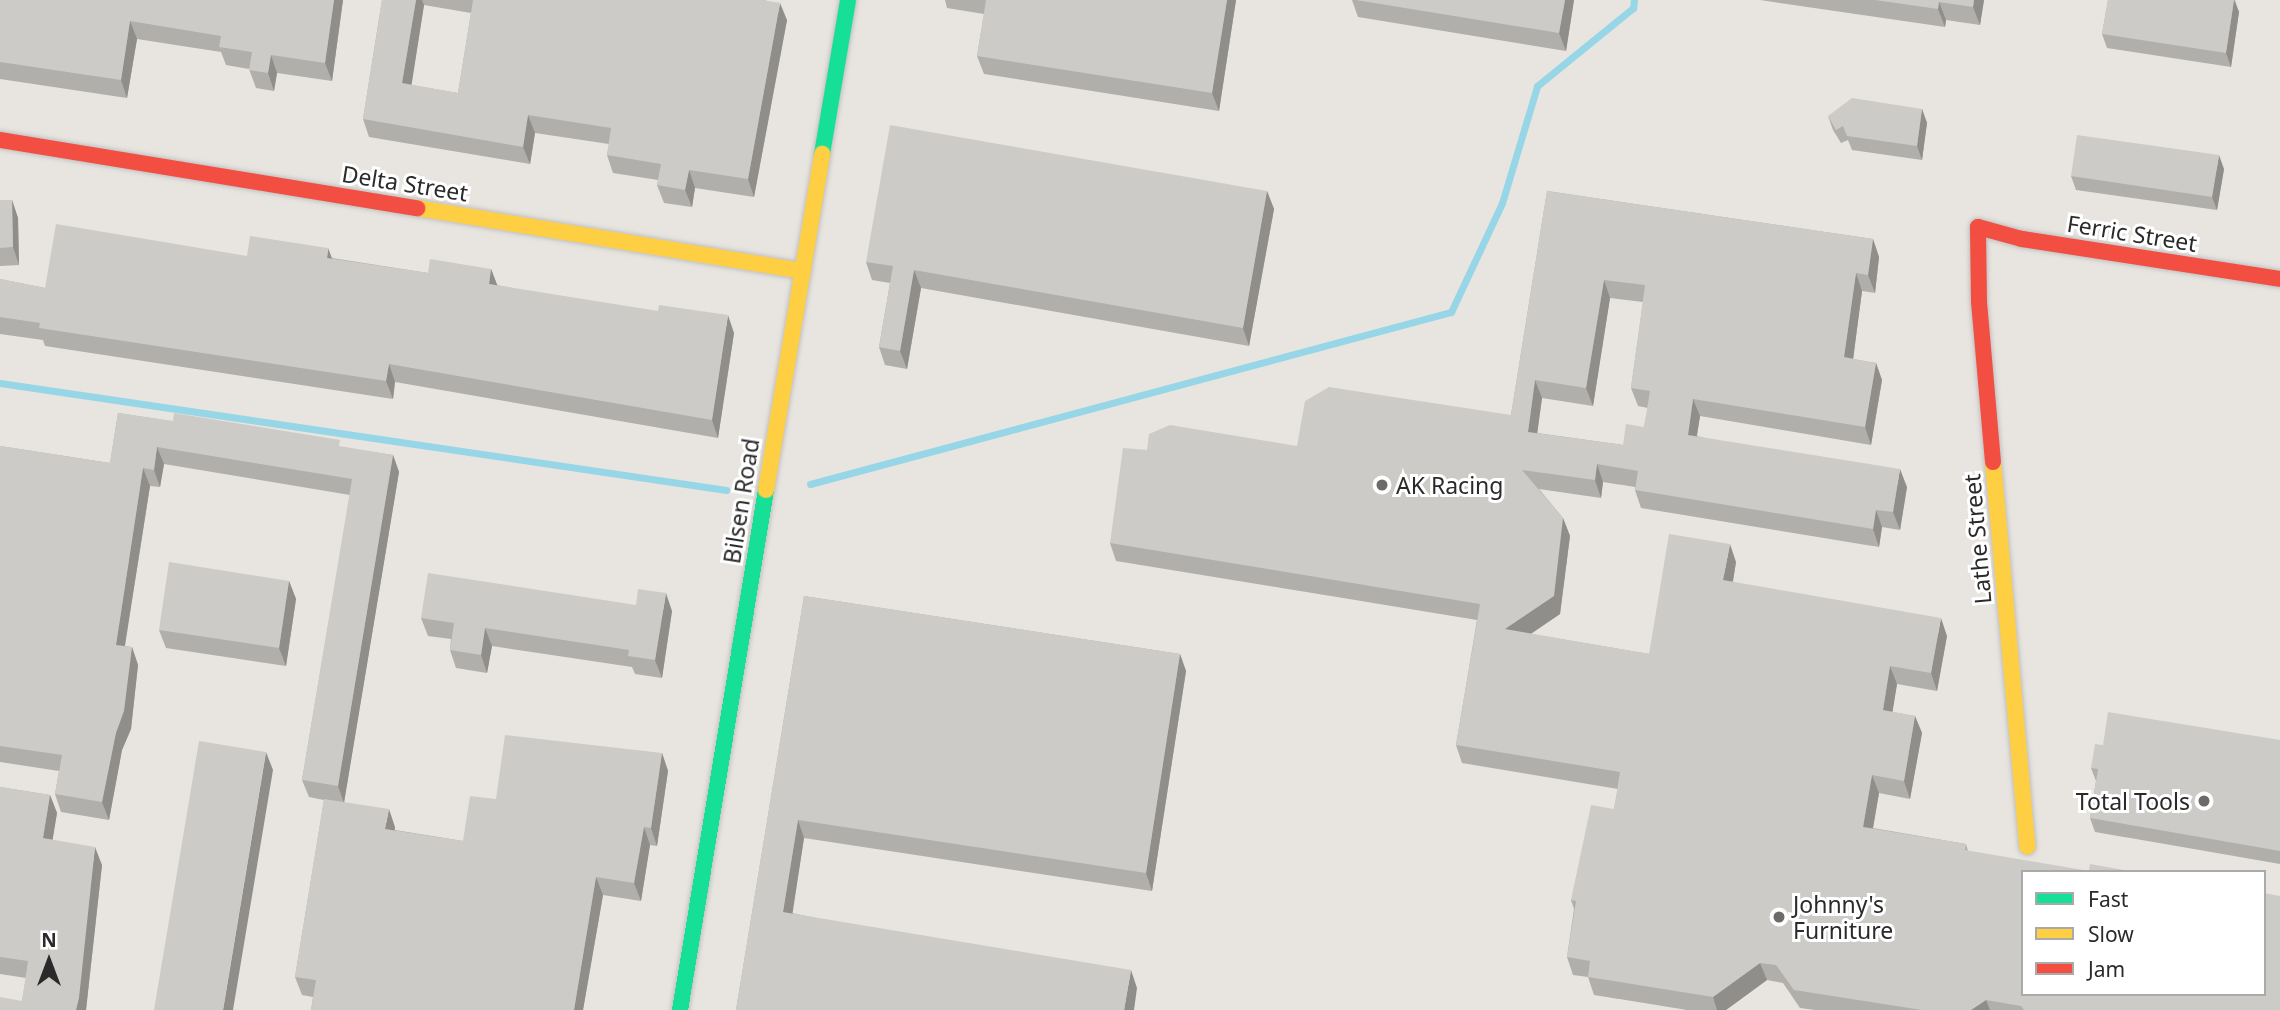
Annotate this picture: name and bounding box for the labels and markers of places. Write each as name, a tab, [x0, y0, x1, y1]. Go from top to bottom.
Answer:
place label: AK Racing	[1396, 471, 1503, 499]
marker: AK Racing	[1374, 477, 1390, 493]
place label: Total Tools	[2076, 787, 2190, 815]
marker: Total Tools	[2196, 793, 2212, 809]
place label: Johnny's Furniture	[1793, 890, 1893, 944]
marker: Johnny's Furniture	[1771, 909, 1787, 925]

